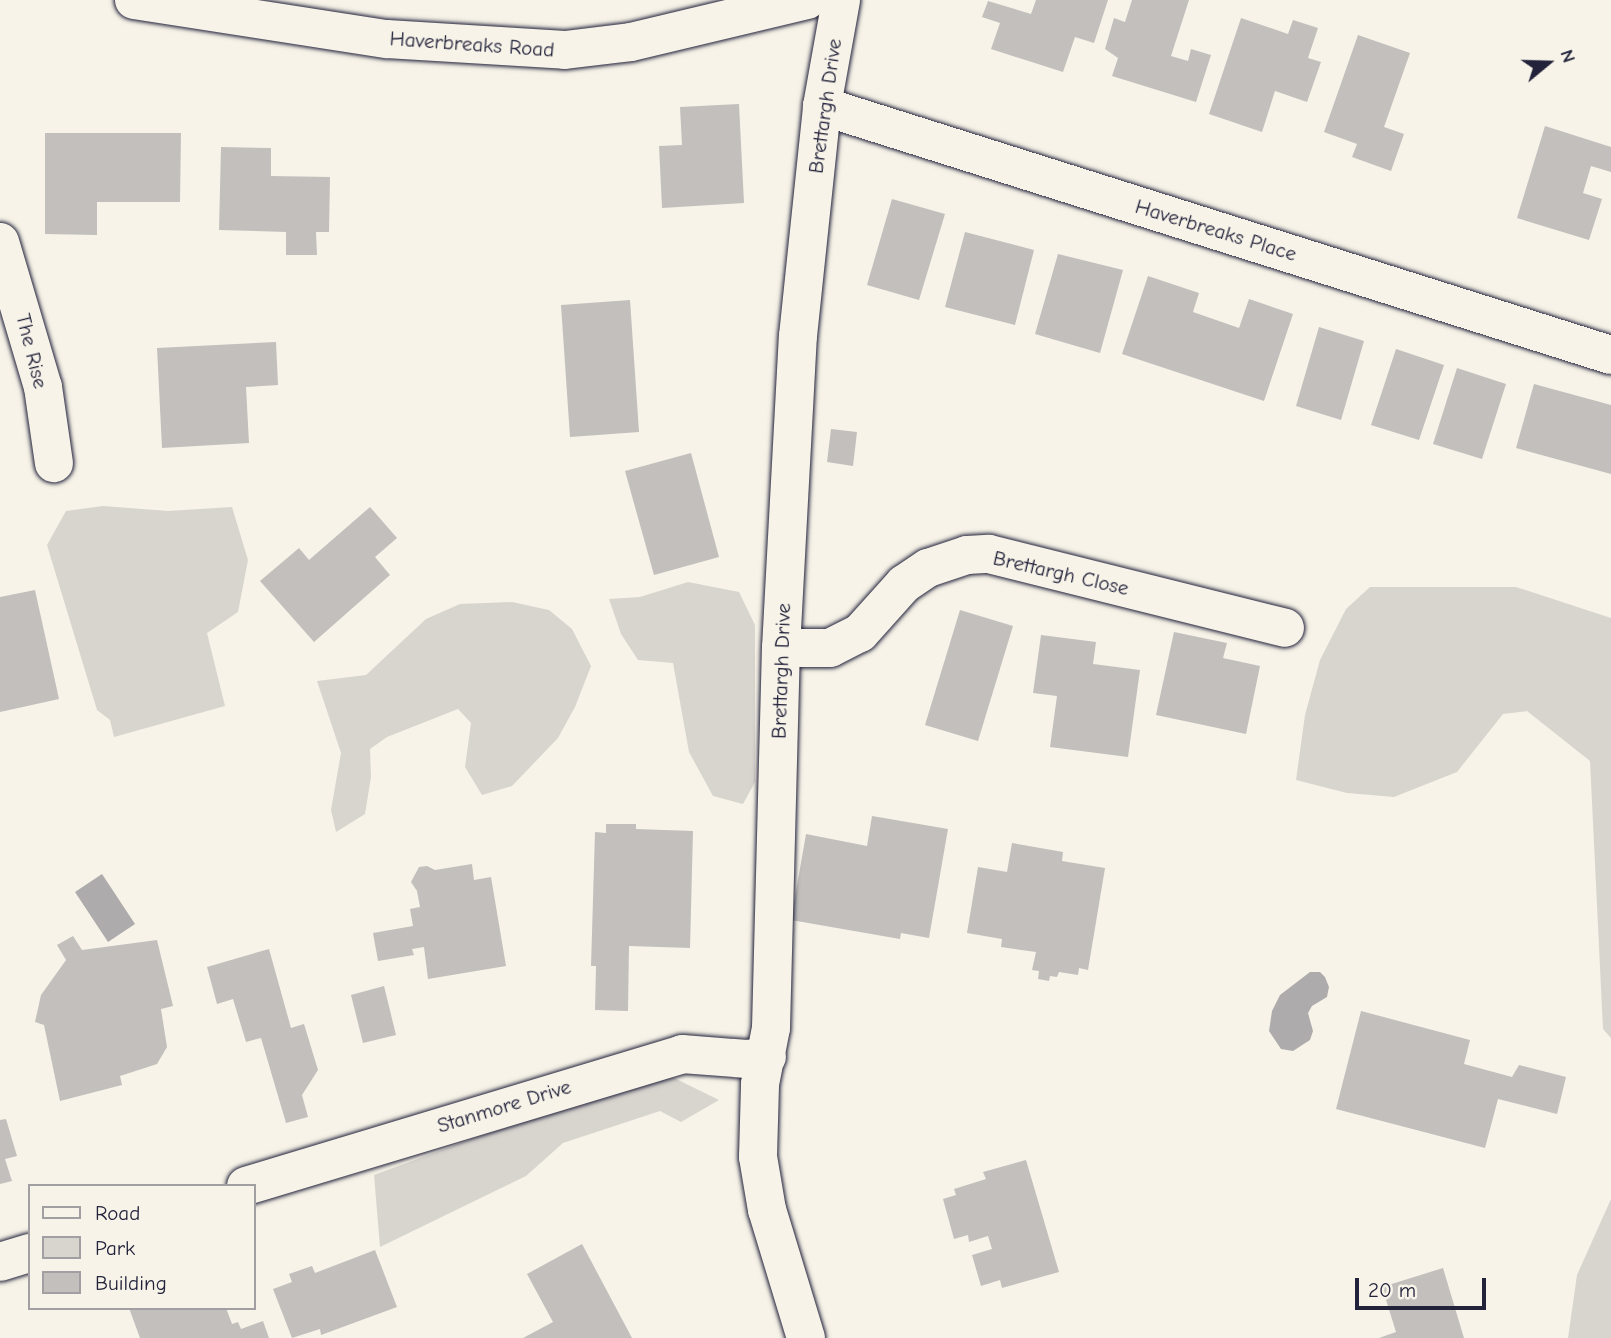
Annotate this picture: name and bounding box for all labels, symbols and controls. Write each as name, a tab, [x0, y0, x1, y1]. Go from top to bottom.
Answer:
street label: Haverbreaks Road	[389, 26, 555, 62]
north arrow	[1513, 28, 1583, 98]
street label: Brettargh Drive	[803, 37, 847, 175]
text: N	[1555, 47, 1580, 66]
street label: Haverbreaks Place	[1132, 193, 1300, 267]
street label: The Rise	[11, 311, 53, 391]
street label: Brettargh Close	[991, 545, 1131, 601]
street label: Brettargh Drive	[766, 603, 796, 739]
street label: Stanmore Drive	[434, 1074, 574, 1138]
legend	[28, 1184, 256, 1310]
text: Road	[95, 1201, 140, 1225]
text: Park	[95, 1236, 135, 1260]
scale bar	[1359, 1264, 1490, 1308]
text: Building	[95, 1271, 167, 1295]
text: 20 m	[1368, 1278, 1416, 1302]

